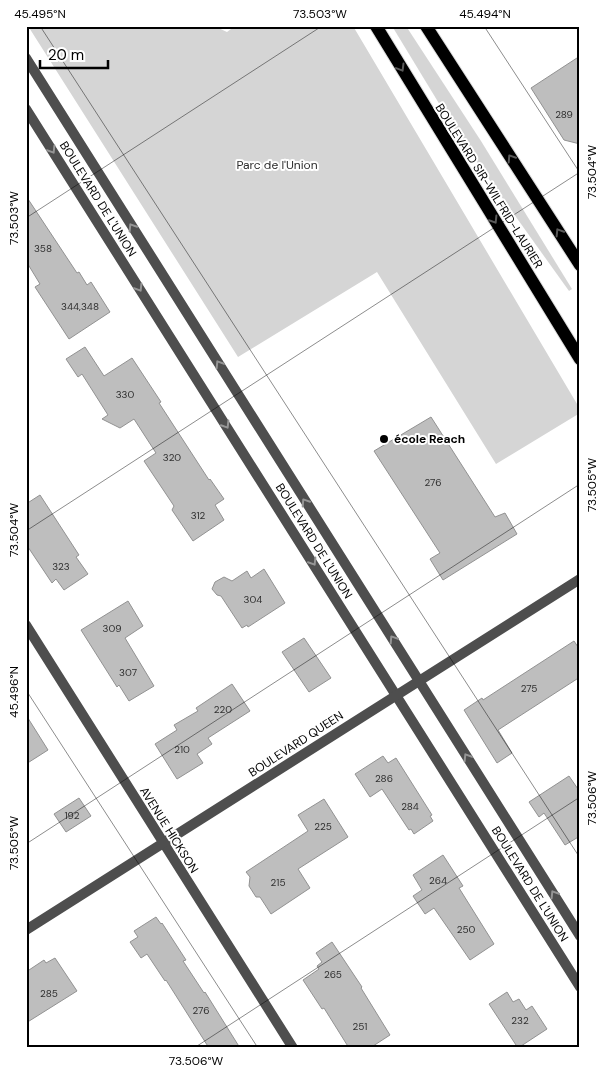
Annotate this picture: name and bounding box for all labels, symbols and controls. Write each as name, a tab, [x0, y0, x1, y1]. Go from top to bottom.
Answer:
text: 45.495°N	[14, 6, 66, 22]
text: 73.503°W	[293, 6, 347, 22]
text: 45.494°N	[459, 6, 511, 22]
scale bar	[40, 38, 108, 70]
text: 20 m	[48, 45, 84, 65]
one-way arrow	[395, 62, 404, 72]
street label: BOULEVARD SIR-WILFRID-LAURIER	[432, 101, 546, 271]
house number: 289	[555, 108, 573, 121]
street label: BOULEVARD DE L'UNION	[56, 138, 140, 260]
one-way arrow	[46, 145, 56, 154]
text: 73.504°W	[584, 145, 600, 199]
one-way arrow	[508, 154, 517, 163]
park label: Parc de l'Union	[236, 157, 318, 173]
text: 73.503°W	[6, 191, 22, 245]
one-way arrow	[487, 215, 497, 224]
one-way arrow	[129, 223, 139, 232]
one-way arrow	[555, 228, 565, 237]
house number: 358	[34, 242, 52, 255]
one-way arrow	[133, 282, 142, 291]
house number: 344,348	[61, 300, 99, 313]
one-way arrow	[215, 361, 225, 370]
house number: 330	[116, 388, 134, 401]
one-way arrow	[220, 419, 229, 429]
place label: école Reach	[394, 431, 465, 447]
marker: école Reach	[378, 433, 390, 445]
house number: 320	[163, 451, 181, 464]
text: 73.505°W	[584, 458, 600, 512]
house number: 276	[425, 476, 441, 489]
street label: BOULEVARD DE L'UNION	[272, 480, 356, 602]
one-way arrow	[302, 498, 312, 507]
text: 73.504°W	[6, 503, 22, 557]
house number: 312	[191, 509, 206, 522]
one-way arrow	[306, 557, 316, 566]
house number: 323	[52, 560, 70, 573]
house number: 304	[244, 593, 262, 606]
house number: 309	[102, 622, 122, 635]
one-way arrow	[389, 635, 399, 644]
text: 45.496°N	[6, 666, 22, 718]
house number: 307	[119, 666, 137, 679]
house number: 275	[521, 682, 537, 695]
house number: 220	[214, 703, 232, 716]
street label: BOULEVARD QUEEN	[246, 707, 346, 781]
house number: 210	[174, 743, 190, 756]
one-way arrow	[464, 753, 474, 762]
text: 73.506°W	[584, 770, 600, 825]
house number: 286	[375, 772, 393, 785]
street label: AVENUE HICKSON	[136, 784, 202, 876]
house number: 284	[401, 800, 419, 813]
house number: 192	[65, 809, 80, 822]
text: 73.505°W	[6, 816, 22, 870]
house number: 225	[314, 820, 332, 833]
street label: BOULEVARD DE L'UNION	[488, 823, 572, 945]
house number: 264	[429, 874, 447, 887]
house number: 215	[271, 876, 285, 889]
one-way arrow	[550, 891, 560, 900]
house number: 250	[457, 923, 476, 936]
house number: 265	[324, 968, 342, 981]
house number: 285	[40, 987, 58, 1000]
house number: 276	[193, 1004, 209, 1017]
house number: 232	[511, 1014, 529, 1027]
house number: 251	[353, 1020, 367, 1033]
text: 73.506°W	[169, 1053, 224, 1069]

